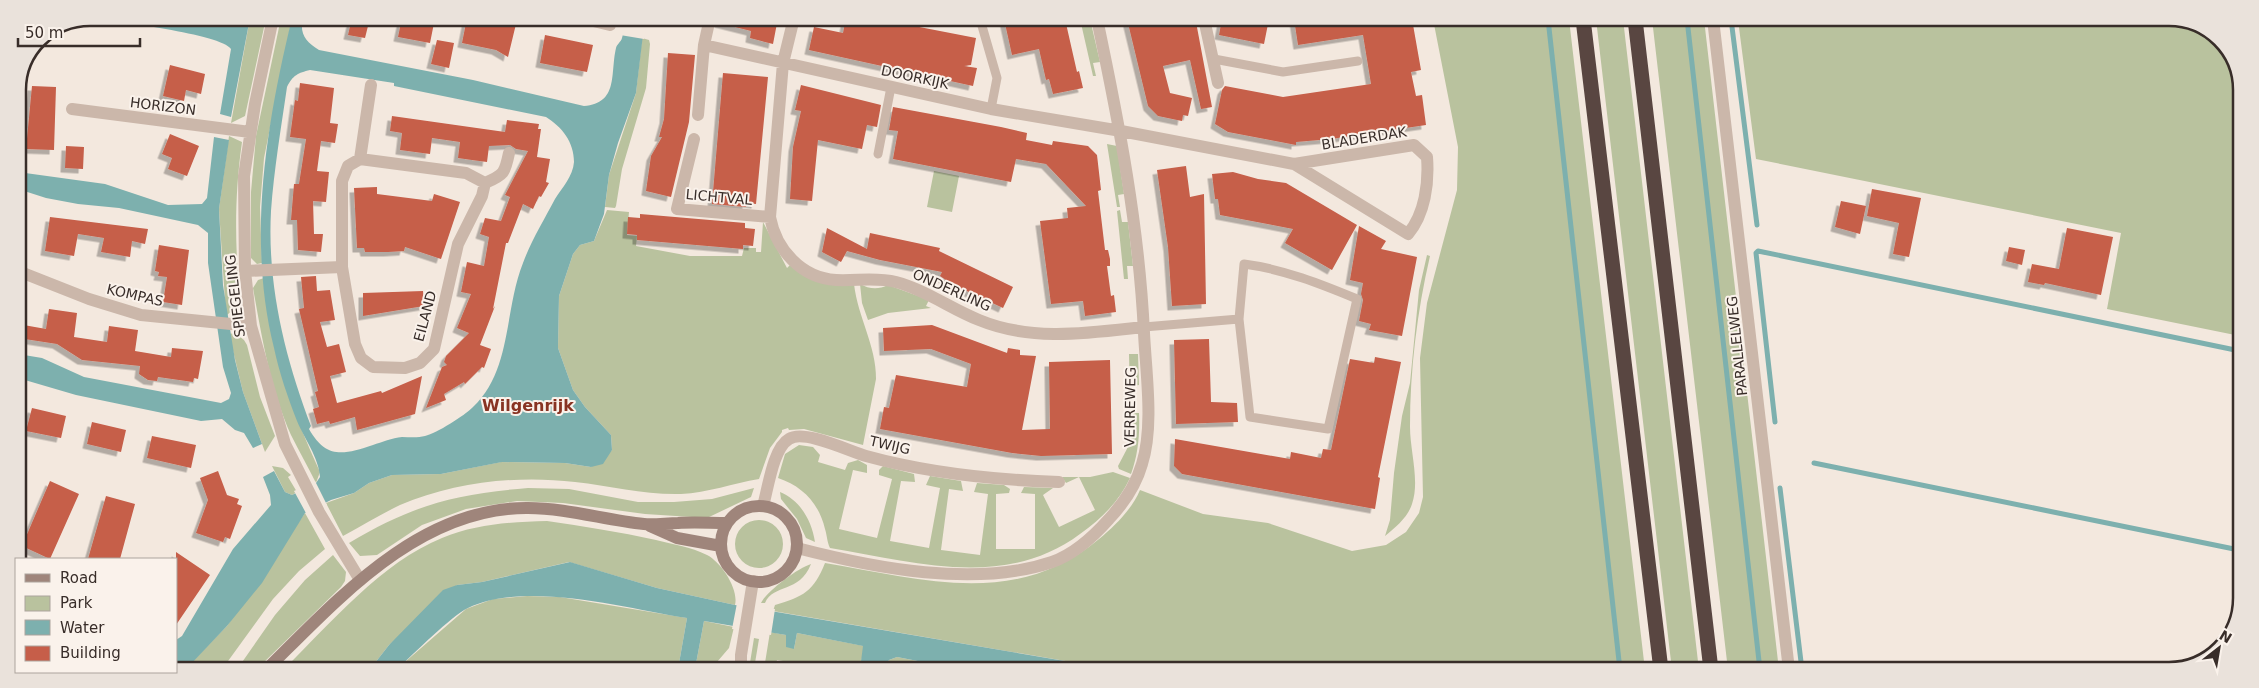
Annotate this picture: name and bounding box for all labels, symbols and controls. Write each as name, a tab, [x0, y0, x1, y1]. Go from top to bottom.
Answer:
scale bar	[18, 15, 140, 47]
text: 50 m	[25, 24, 63, 42]
street label: DOORKIJK	[880, 62, 951, 92]
street label: HORIZON	[129, 94, 197, 118]
street label: BLADERDAK	[1320, 123, 1409, 153]
street label: LICHTVAL	[685, 186, 753, 208]
street label: SPIEGELING	[222, 254, 248, 338]
street label: ONDERLING	[910, 266, 994, 314]
street label: KOMPAS	[105, 281, 165, 309]
street label: EILAND	[411, 289, 439, 343]
street label: PARALLELWEG	[1724, 295, 1750, 397]
street label: VERREWEG	[1121, 367, 1139, 447]
district label: Wilgenrijk	[482, 396, 574, 415]
street label: TWIJG	[867, 432, 912, 457]
legend	[15, 558, 178, 673]
text: Road	[60, 569, 98, 587]
text: Park	[60, 594, 93, 612]
text: Water	[60, 619, 105, 637]
north arrow	[2194, 623, 2244, 673]
text: N	[2217, 627, 2235, 647]
text: Building	[60, 644, 121, 662]

